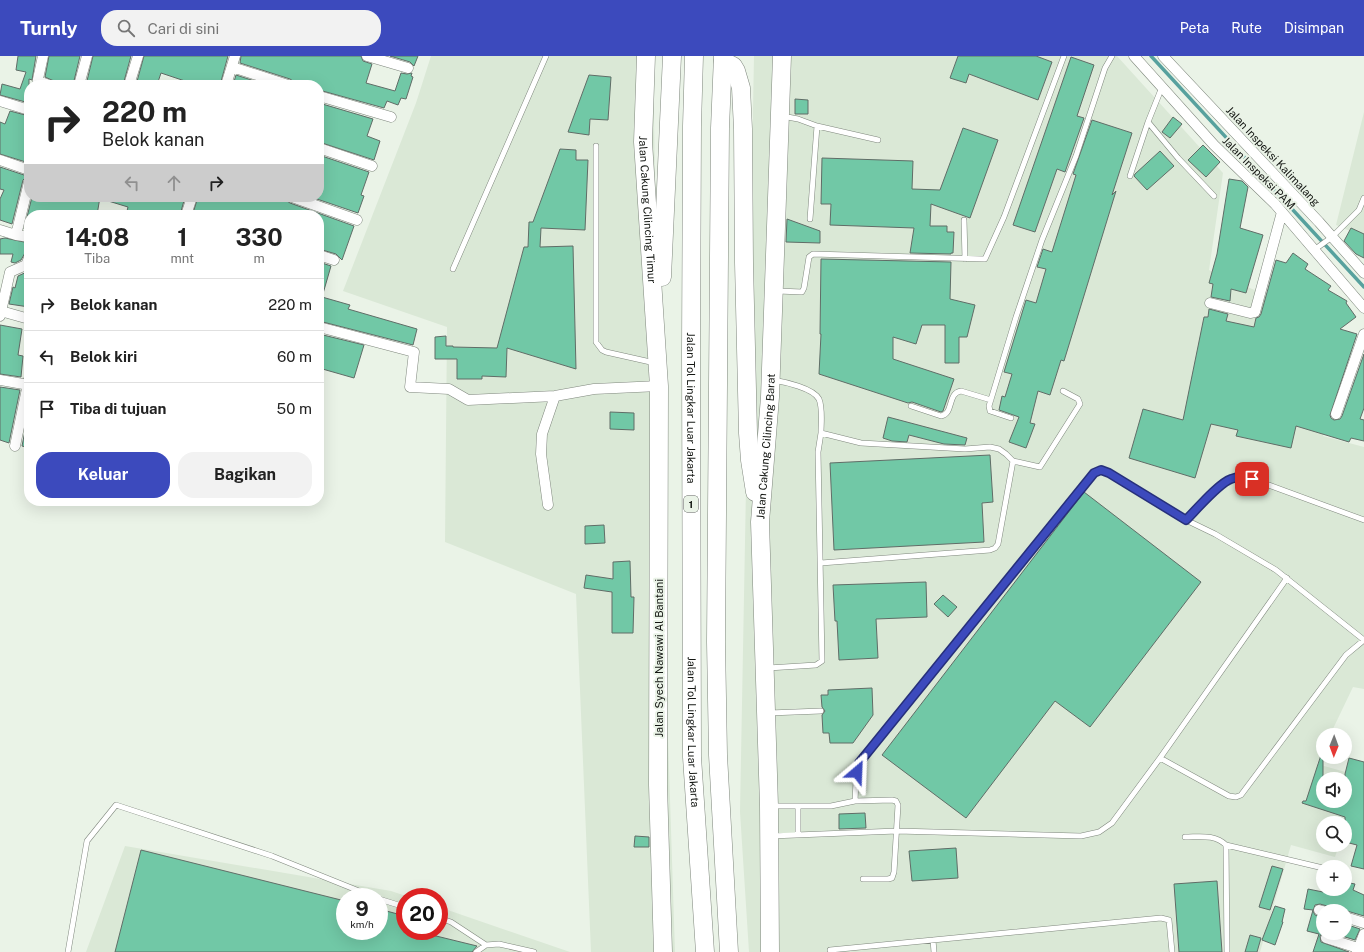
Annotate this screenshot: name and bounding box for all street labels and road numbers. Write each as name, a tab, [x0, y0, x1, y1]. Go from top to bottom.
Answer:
street label: Jalan Inspeksi Kalimalang	[1224, 104, 1322, 208]
street label: Jalan Inspeksi PAM	[1220, 134, 1298, 212]
street label: Jalan Cakung Cilincing Timur	[637, 136, 658, 284]
street label: Jalan Tol Lingkar Luar Jakarta	[685, 332, 697, 484]
street label: Jalan Cakung Cilincing Barat	[754, 373, 777, 520]
road number: 1	[684, 496, 698, 512]
street label: Jalan Syech Nawawi Al Bantani	[653, 579, 665, 737]
street label: Jalan Tol Lingkar Luar Jakarta	[686, 656, 701, 808]

